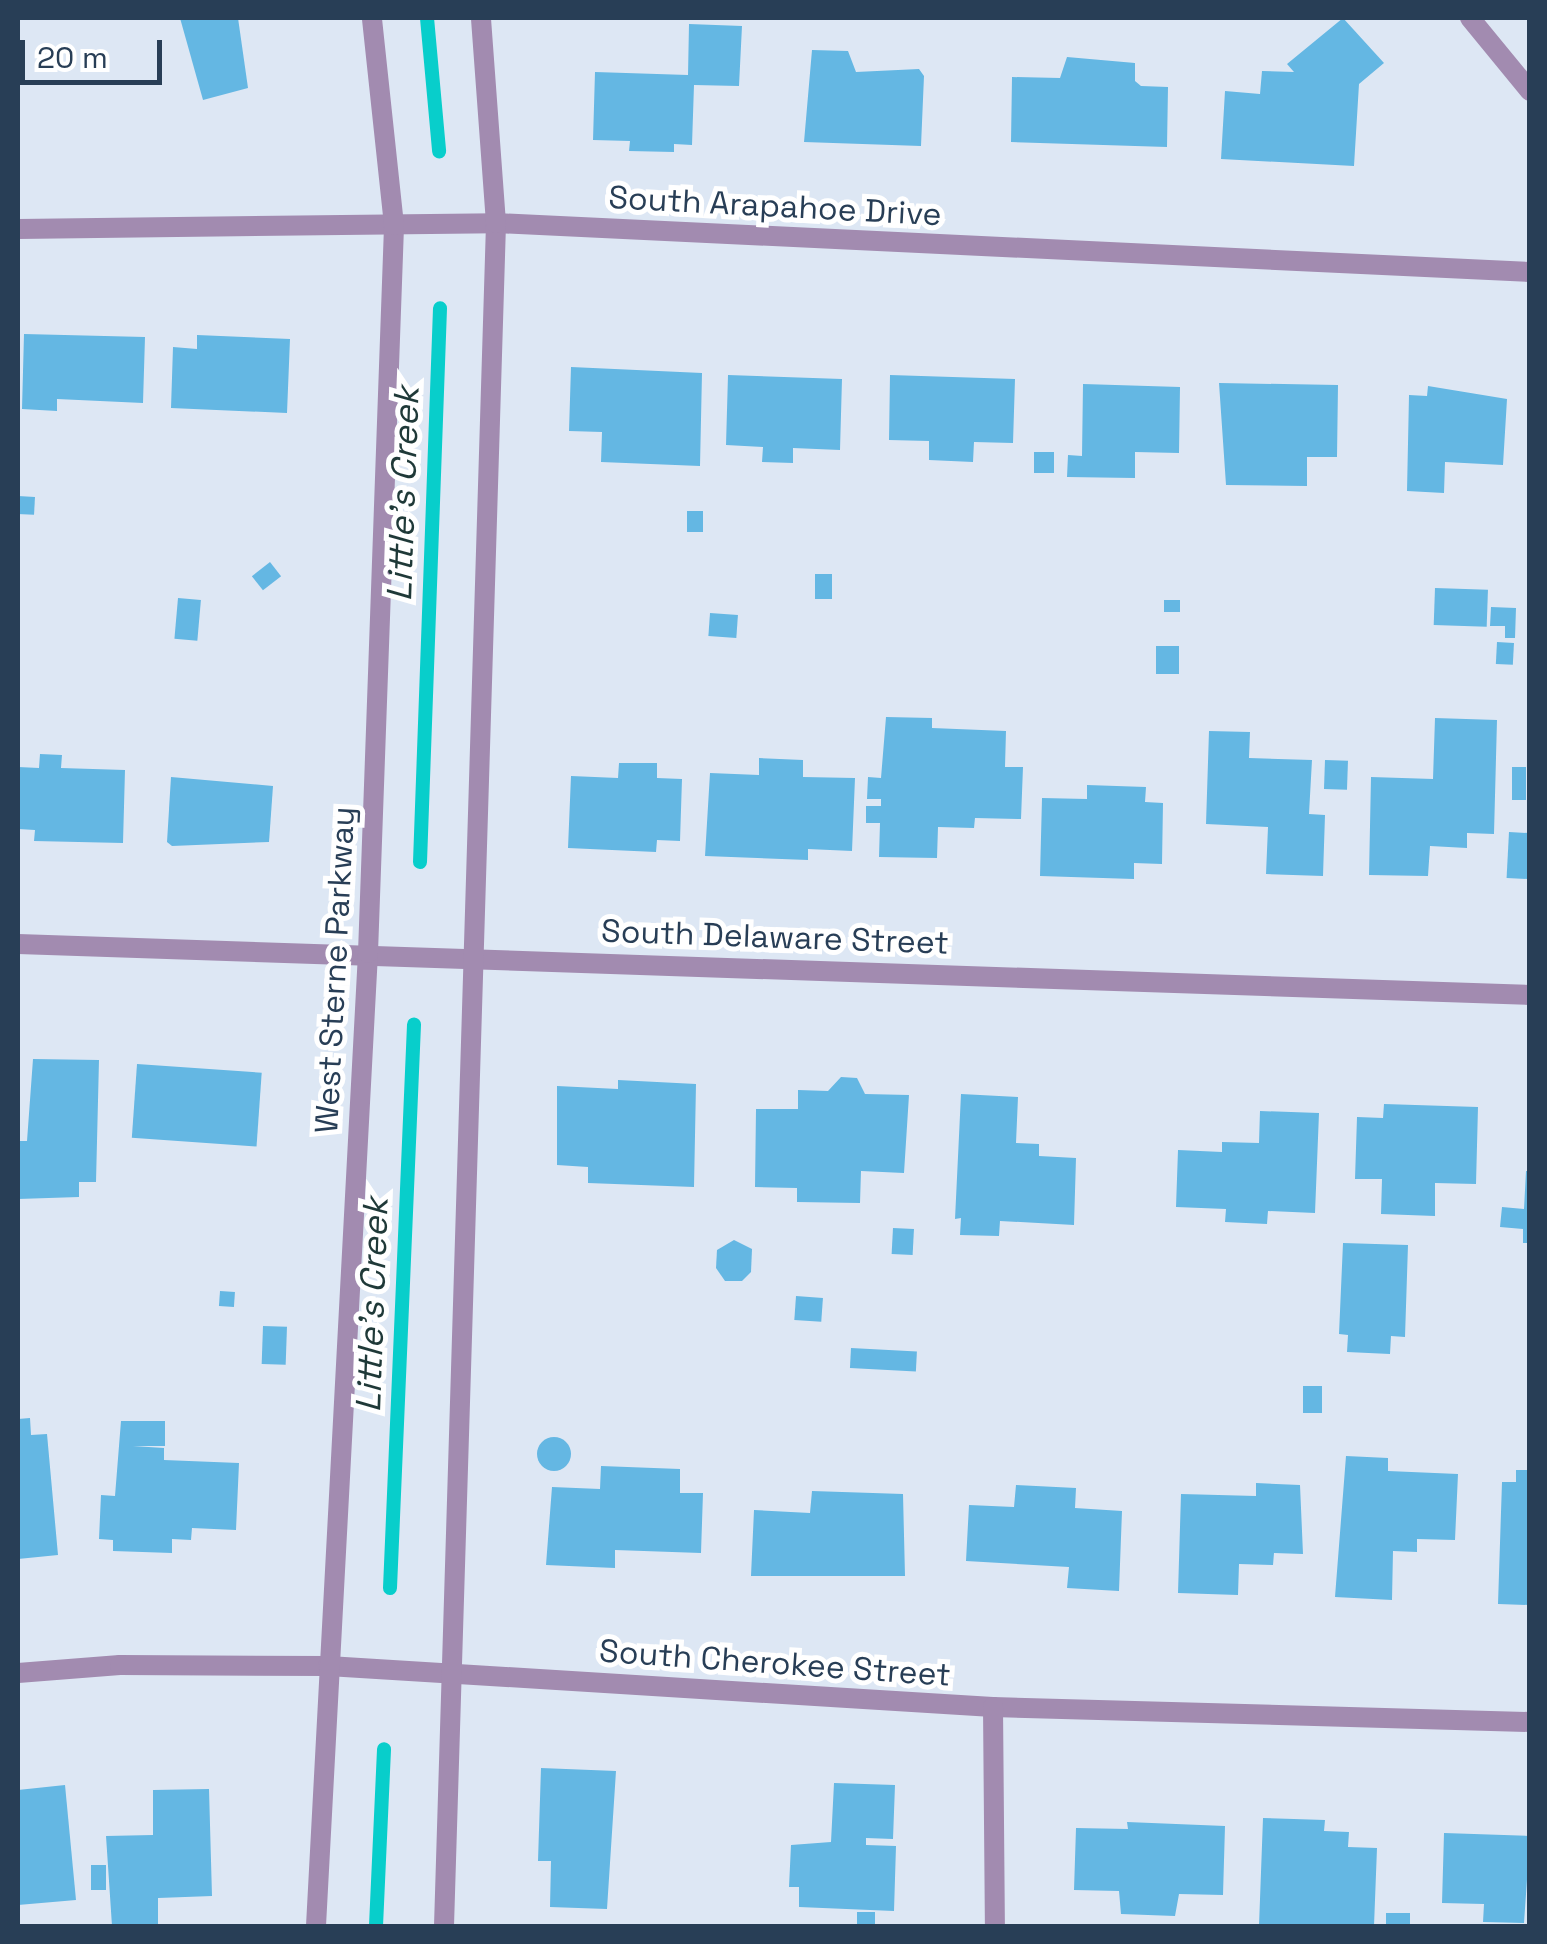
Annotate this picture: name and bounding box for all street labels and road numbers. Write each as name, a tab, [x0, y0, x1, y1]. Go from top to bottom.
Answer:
street label: South Arapahoe Drive	[607, 178, 943, 234]
street label: West Sterne Parkway	[307, 806, 363, 1134]
street label: South Delaware Street	[601, 912, 949, 962]
street label: South Cherokee Street	[598, 1632, 952, 1694]

